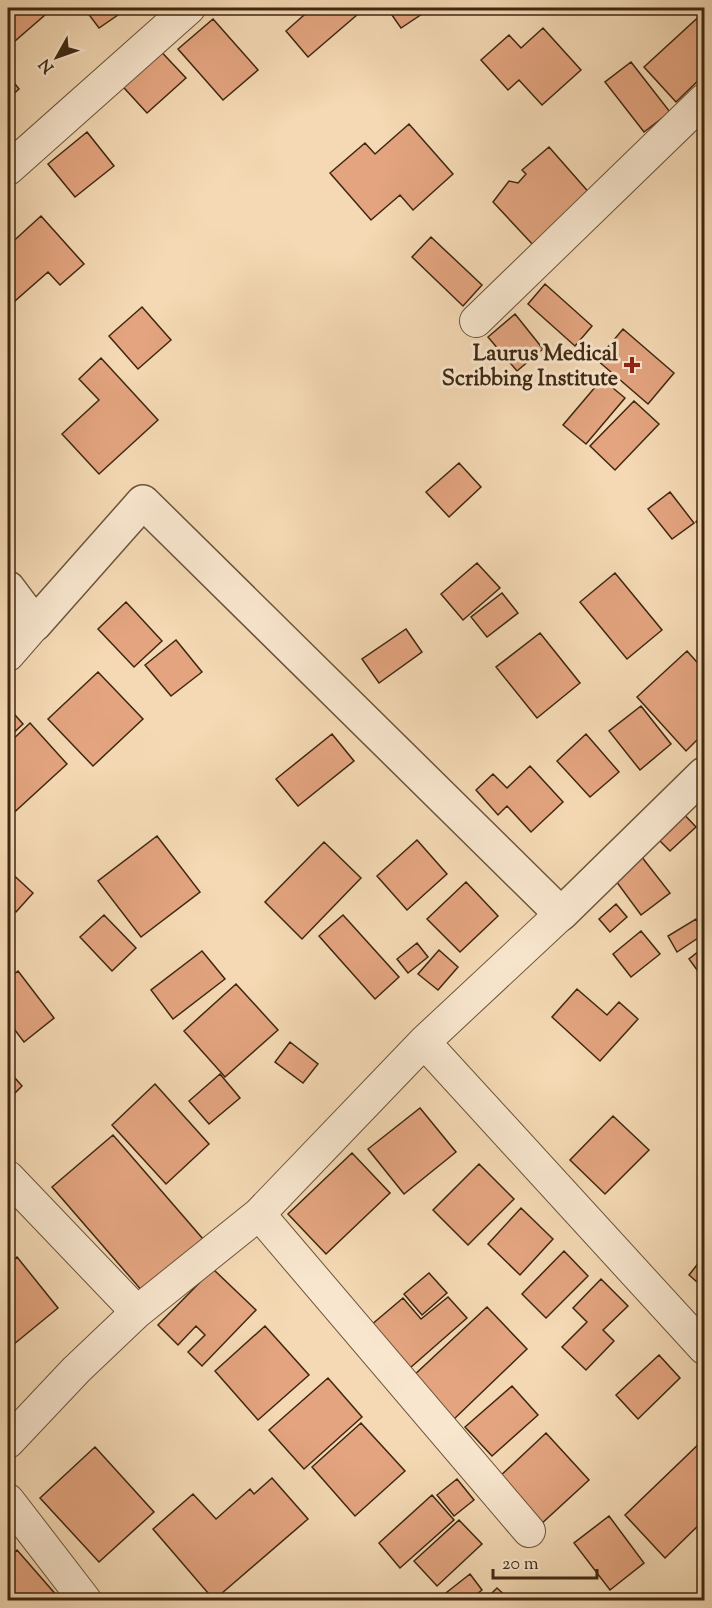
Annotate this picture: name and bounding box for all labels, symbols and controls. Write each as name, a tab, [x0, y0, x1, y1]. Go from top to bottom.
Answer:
north arrow	[27, 27, 87, 87]
text: N	[34, 53, 60, 77]
place label: Laurus Medical Scribbing Institute	[442, 339, 619, 396]
marker: Laurus Medical Scribbing Institute	[623, 356, 641, 374]
scale bar	[493, 1542, 596, 1580]
text: 20 m	[502, 1552, 539, 1578]

